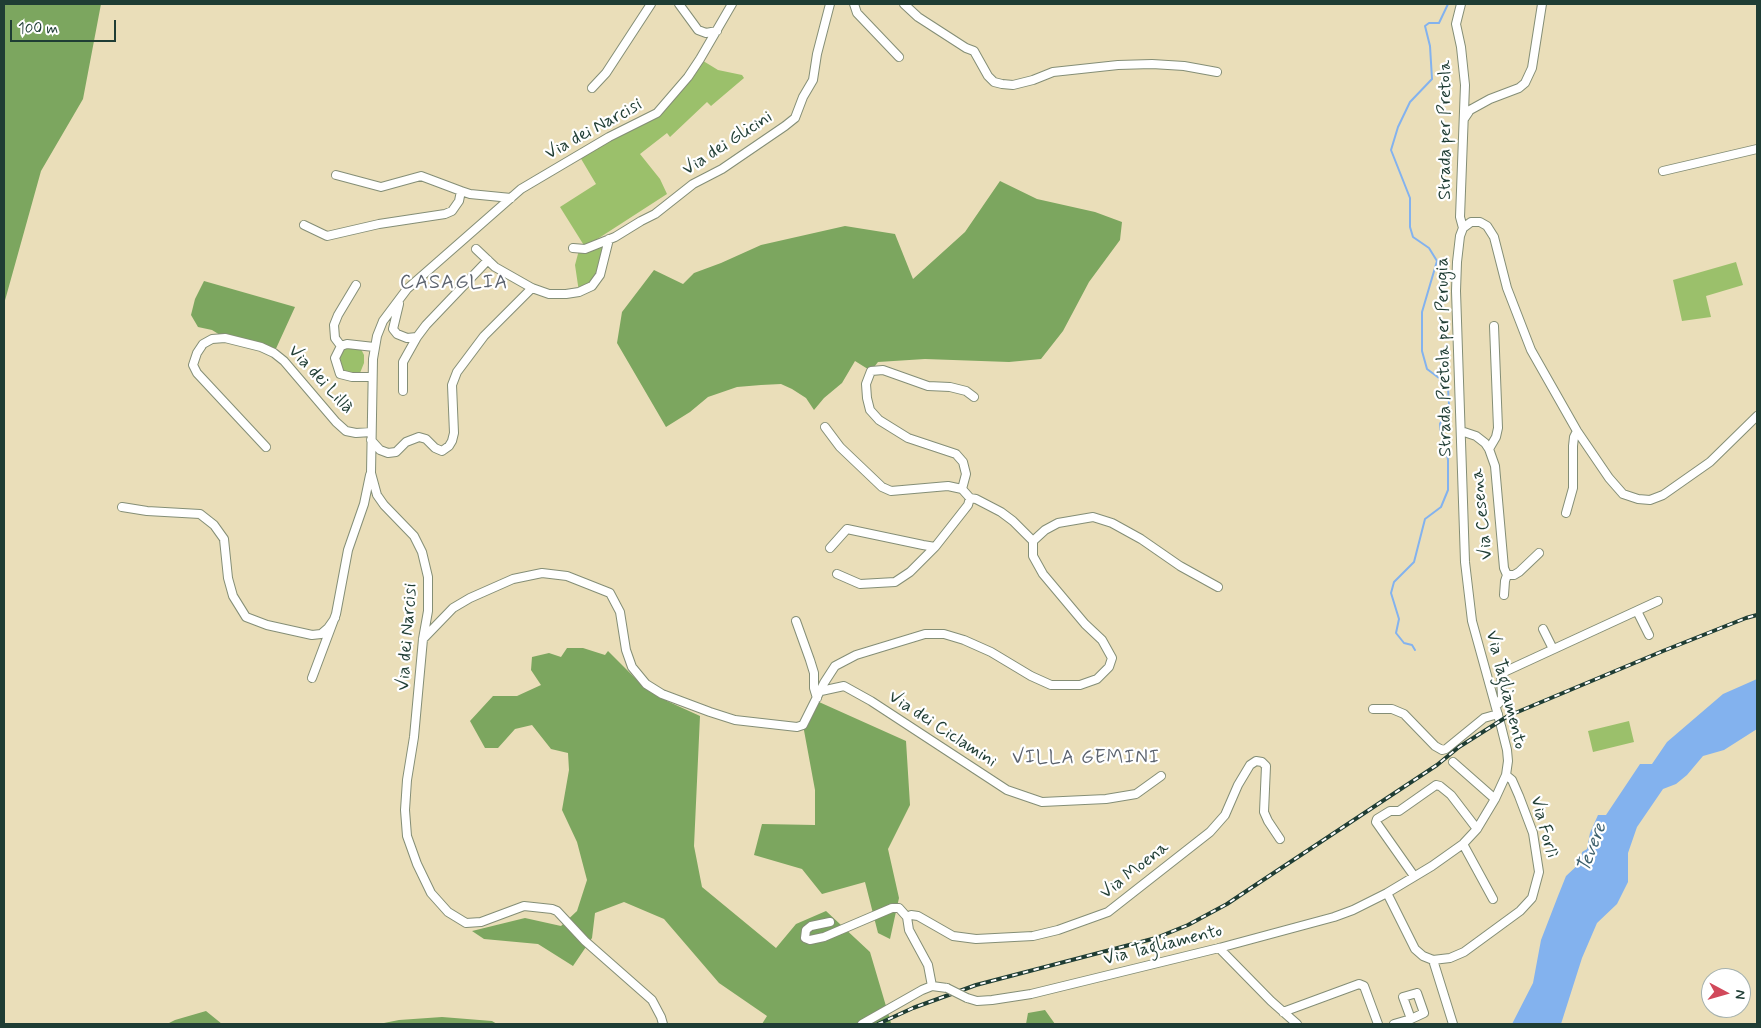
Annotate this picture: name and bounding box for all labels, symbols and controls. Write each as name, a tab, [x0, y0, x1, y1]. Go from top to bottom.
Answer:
scale bar	[12, 10, 119, 42]
text: 100 m	[18, 19, 58, 39]
street label: Strada per Pretola	[1435, 60, 1457, 200]
street label: Via dei Narcisi	[542, 94, 646, 166]
street label: Via dei Glicini	[679, 107, 777, 181]
street label: Strada Pretola per Perugia	[1432, 257, 1458, 457]
district label: CASAGLIA	[401, 272, 507, 296]
street label: Via dei Lillà	[283, 341, 357, 419]
street label: Via Cesena	[1467, 467, 1499, 561]
street label: Via dei Narcisi	[393, 583, 423, 691]
street label: Via Tagliamento	[1480, 628, 1530, 752]
street label: Via dei Ciclamini	[884, 687, 1000, 773]
district label: VILLA GEMINI	[1013, 748, 1159, 770]
street label: Via Forlì	[1524, 794, 1562, 860]
water label: Tevere	[1573, 820, 1613, 876]
street label: Via Moena	[1096, 837, 1174, 905]
street label: Via Tagliamento	[1101, 921, 1225, 971]
north arrow	[1701, 968, 1751, 1018]
text: N	[1730, 989, 1749, 1000]

